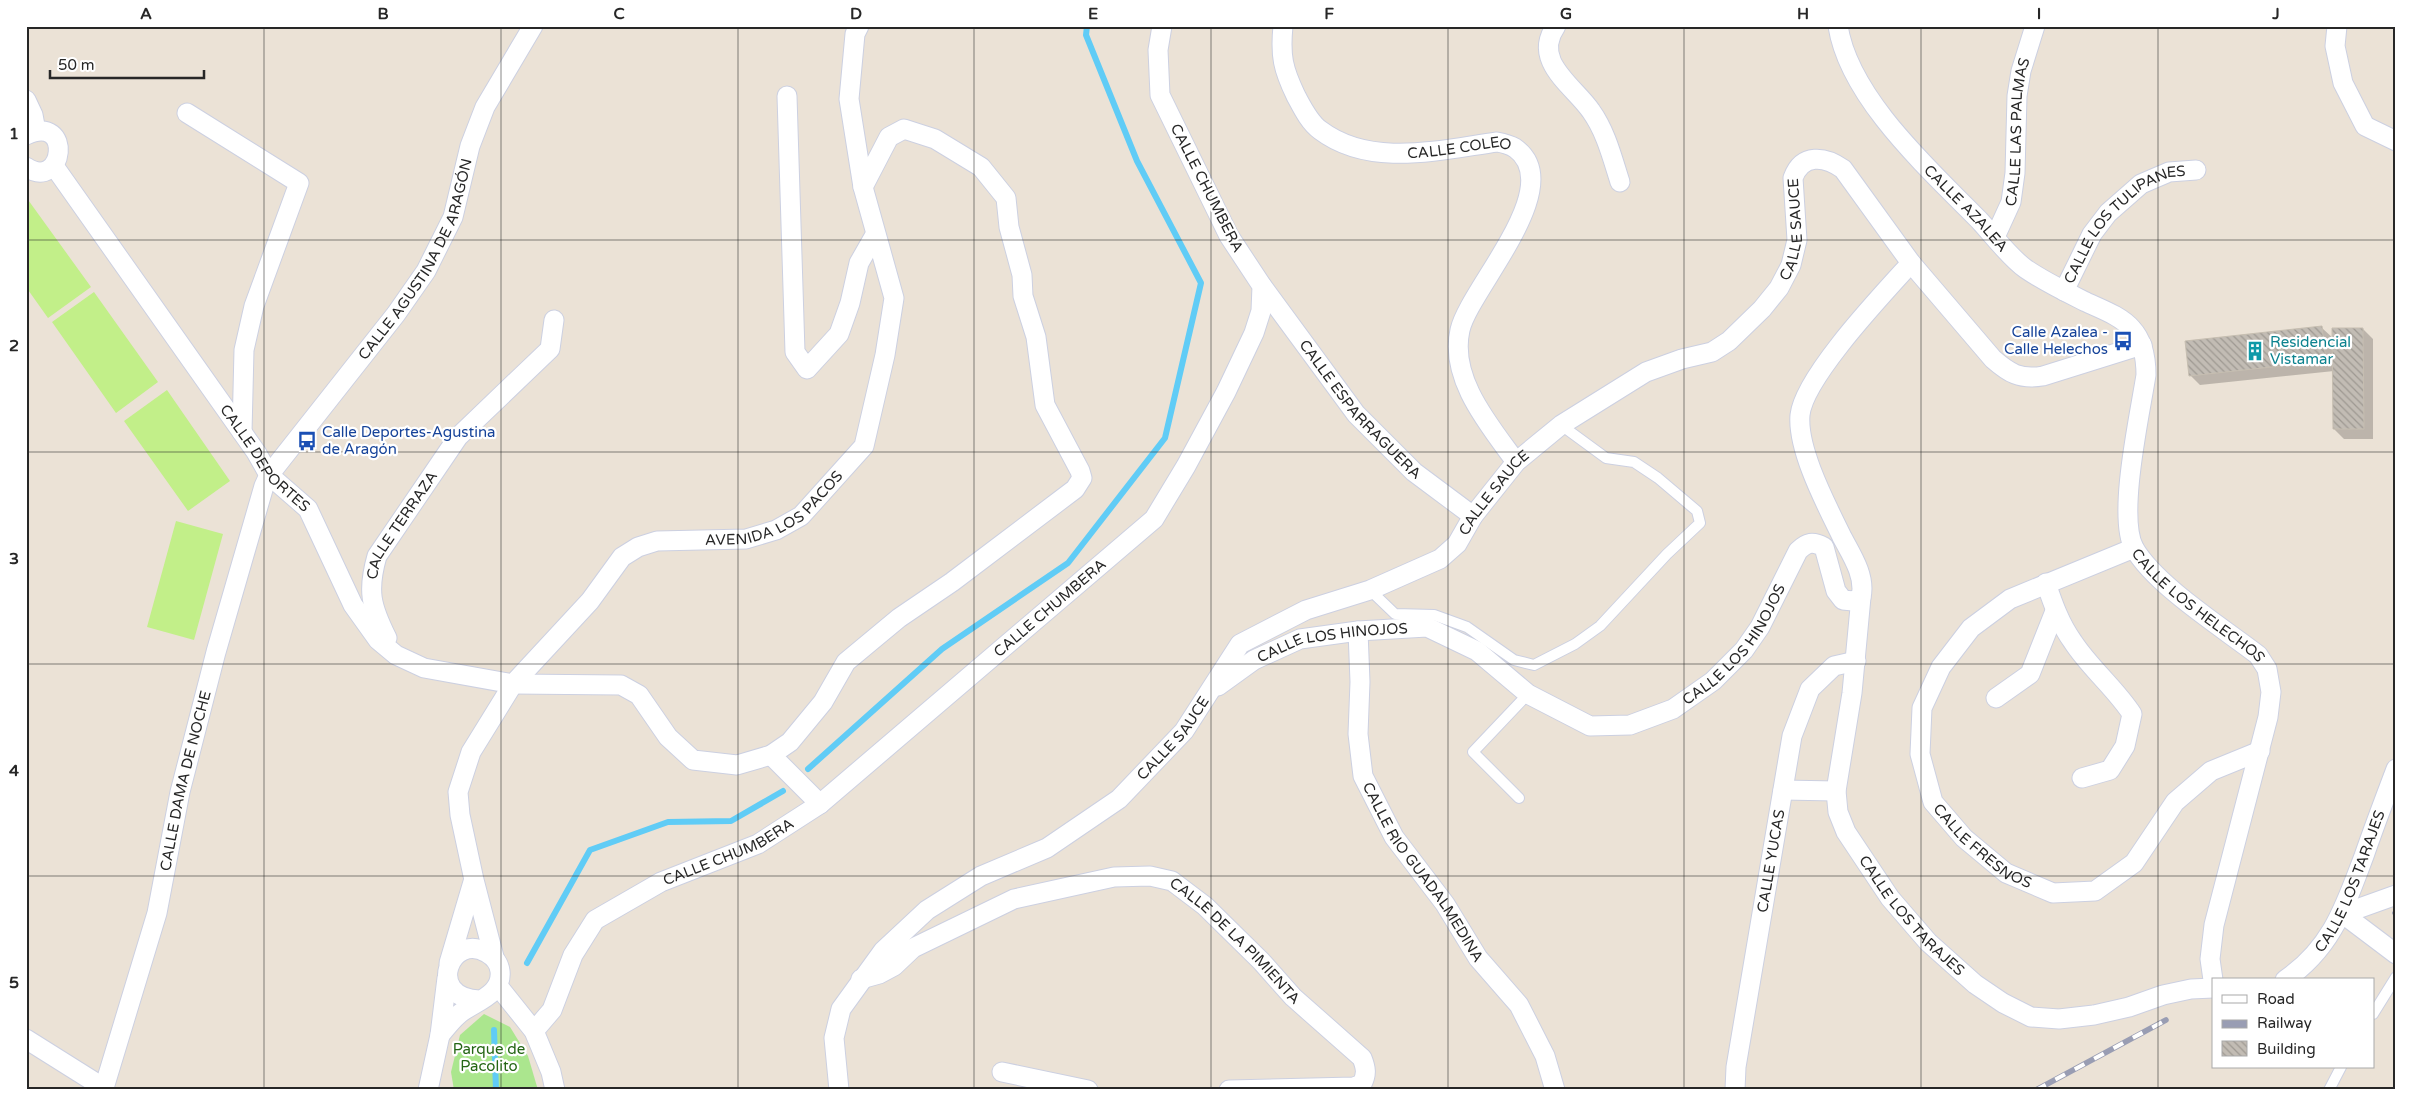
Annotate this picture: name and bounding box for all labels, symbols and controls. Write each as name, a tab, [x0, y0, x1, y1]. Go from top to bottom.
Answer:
text: A	[140, 4, 152, 24]
text: B	[377, 4, 389, 24]
text: C	[613, 4, 625, 24]
text: D	[850, 4, 862, 24]
text: E	[1088, 4, 1098, 24]
text: F	[1324, 4, 1334, 24]
text: G	[1560, 4, 1572, 24]
text: H	[1797, 4, 1809, 24]
text: I	[2037, 4, 2041, 24]
text: J	[2271, 4, 2280, 24]
scale bar	[50, 48, 204, 80]
street label: CALLE LAS PALMAS	[2002, 55, 2034, 207]
text: 50 m	[58, 56, 95, 74]
street label: CALLE CHUMBERA	[1167, 121, 1247, 255]
text: 1	[9, 124, 19, 144]
street label: CALLE COLEO	[1407, 133, 1514, 162]
street label: CALLE AGUSTINA DE ARAGÓN	[354, 157, 476, 363]
street label: CALLE AZALEA	[1920, 161, 2012, 256]
street label: CALLE LOS TULIPANES	[2060, 162, 2186, 287]
street label: CALLE SAUCE	[1775, 178, 1806, 284]
place label: Calle Azalea - Calle Helechos	[2004, 323, 2108, 358]
bus stop icon: Calle Azalea - Calle Helechos	[2112, 330, 2134, 352]
place label: Residencial Vistamar	[2270, 333, 2351, 368]
text: 2	[9, 336, 19, 356]
street label: CALLE ESPARRAGUERA	[1295, 336, 1424, 483]
building icon: Residencial Vistamar	[2244, 340, 2266, 362]
street label: CALLE DEPORTES	[216, 401, 314, 516]
place label: Calle Deportes-Agustina de Aragón	[322, 423, 496, 458]
bus stop icon: Calle Deportes-Agustina de Aragón	[296, 430, 318, 452]
street label: CALLE SAUCE	[1455, 446, 1533, 538]
street label: AVENIDA LOS PACOS	[705, 467, 846, 549]
street label: CALLE TERRAZA	[363, 468, 441, 581]
street label: CALLE LOS HELECHOS	[2128, 545, 2269, 665]
text: 3	[9, 549, 19, 569]
street label: CALLE CHUMBERA	[990, 555, 1110, 661]
street label: CALLE LOS HINOJOS	[1679, 581, 1789, 709]
street label: CALLE LOS HINOJOS	[1254, 619, 1408, 666]
street label: CALLE DAMA DE NOCHE	[156, 689, 215, 873]
street label: CALLE SAUCE	[1133, 693, 1213, 784]
text: 4	[9, 761, 19, 781]
street label: CALLE RIO GUADALMEDINA	[1359, 779, 1487, 965]
street label: CALLE FRESNOS	[1929, 800, 2035, 892]
street label: CALLE YUCAS	[1753, 808, 1788, 914]
street label: CALLE LOS TARAJES	[2311, 808, 2389, 956]
street label: CALLE CHUMBERA	[661, 814, 797, 889]
street label: CALLE LOS TARAJES	[1855, 852, 1968, 979]
street label: CALLE DE LA PIMIENTA	[1166, 874, 1304, 1008]
text: 5	[9, 973, 19, 993]
legend	[2212, 978, 2374, 1068]
text: Road	[2257, 990, 2295, 1008]
text: Railway	[2257, 1014, 2312, 1032]
park label: Parque de Pacolito	[453, 1040, 525, 1075]
text: Building	[2257, 1040, 2316, 1058]

